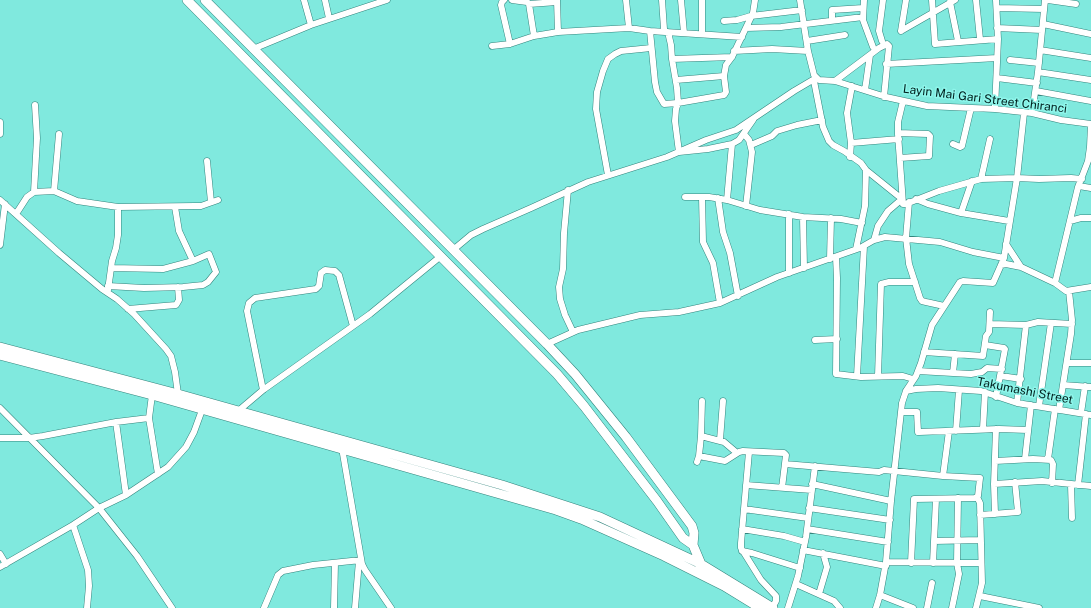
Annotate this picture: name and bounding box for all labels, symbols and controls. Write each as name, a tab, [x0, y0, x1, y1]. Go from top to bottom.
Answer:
street label: Layin Mai Gari Street Chiranci	[902, 82, 1068, 116]
street label: Takumashi Street	[976, 375, 1074, 407]

